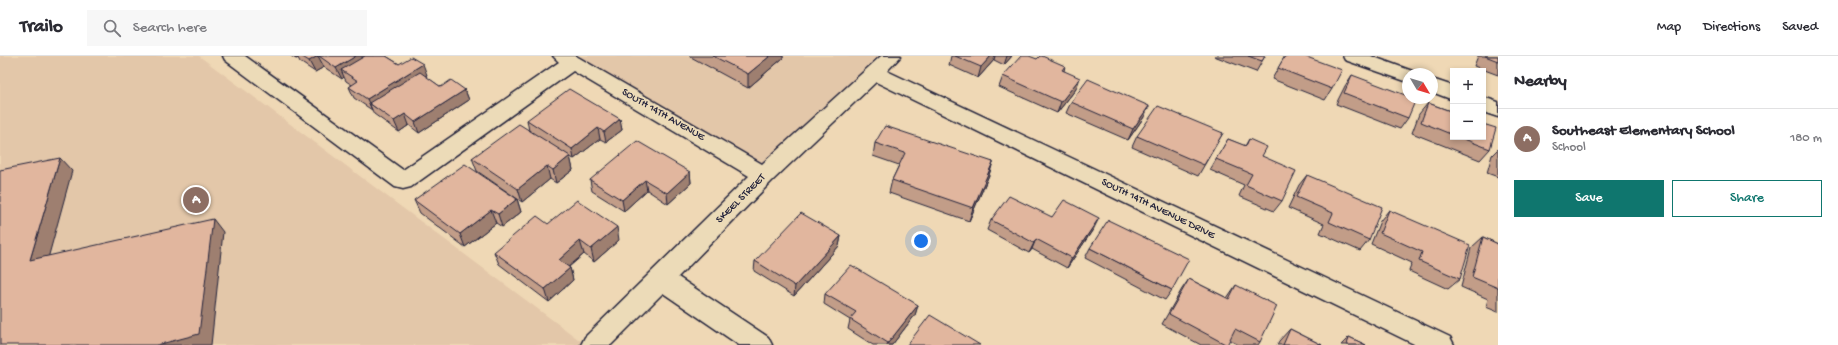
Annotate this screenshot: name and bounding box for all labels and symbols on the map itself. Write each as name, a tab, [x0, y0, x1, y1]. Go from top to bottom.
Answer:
north arrow	[1402, 68, 1438, 104]
street label: SOUTH 14TH AVENUE	[619, 86, 708, 144]
street label: SKEEL STREET	[714, 171, 769, 226]
street label: SOUTH 14TH AVENUE DRIVE	[1099, 176, 1218, 242]
pin: A	[183, 185, 209, 215]
your location	[911, 231, 931, 251]

